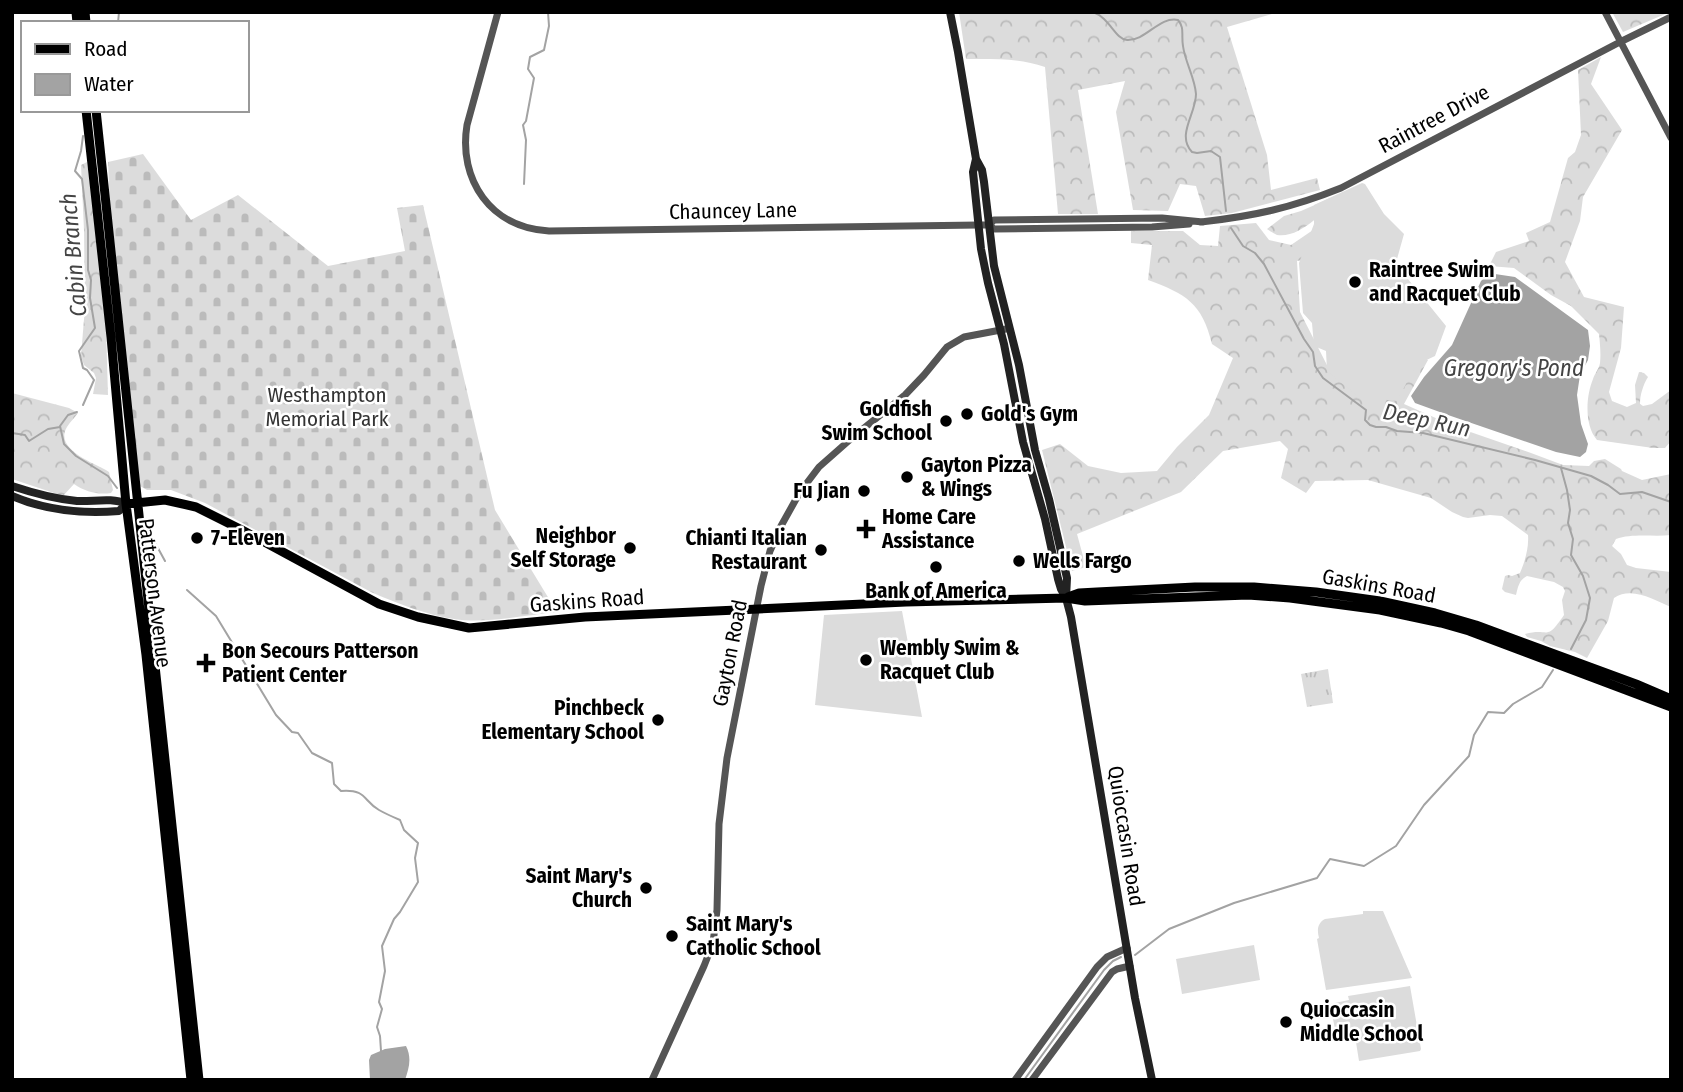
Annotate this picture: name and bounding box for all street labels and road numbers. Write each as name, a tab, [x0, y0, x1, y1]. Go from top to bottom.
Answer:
street label: Raintree Drive	[1374, 79, 1494, 159]
street label: Chauncey Lane	[669, 197, 797, 225]
street label: Patterson Avenue	[133, 517, 177, 669]
street label: Gaskins Road	[1320, 563, 1438, 609]
street label: Gaskins Road	[529, 584, 645, 618]
street label: Gayton Road	[707, 597, 753, 709]
street label: Quioccasin Road	[1102, 764, 1150, 908]

